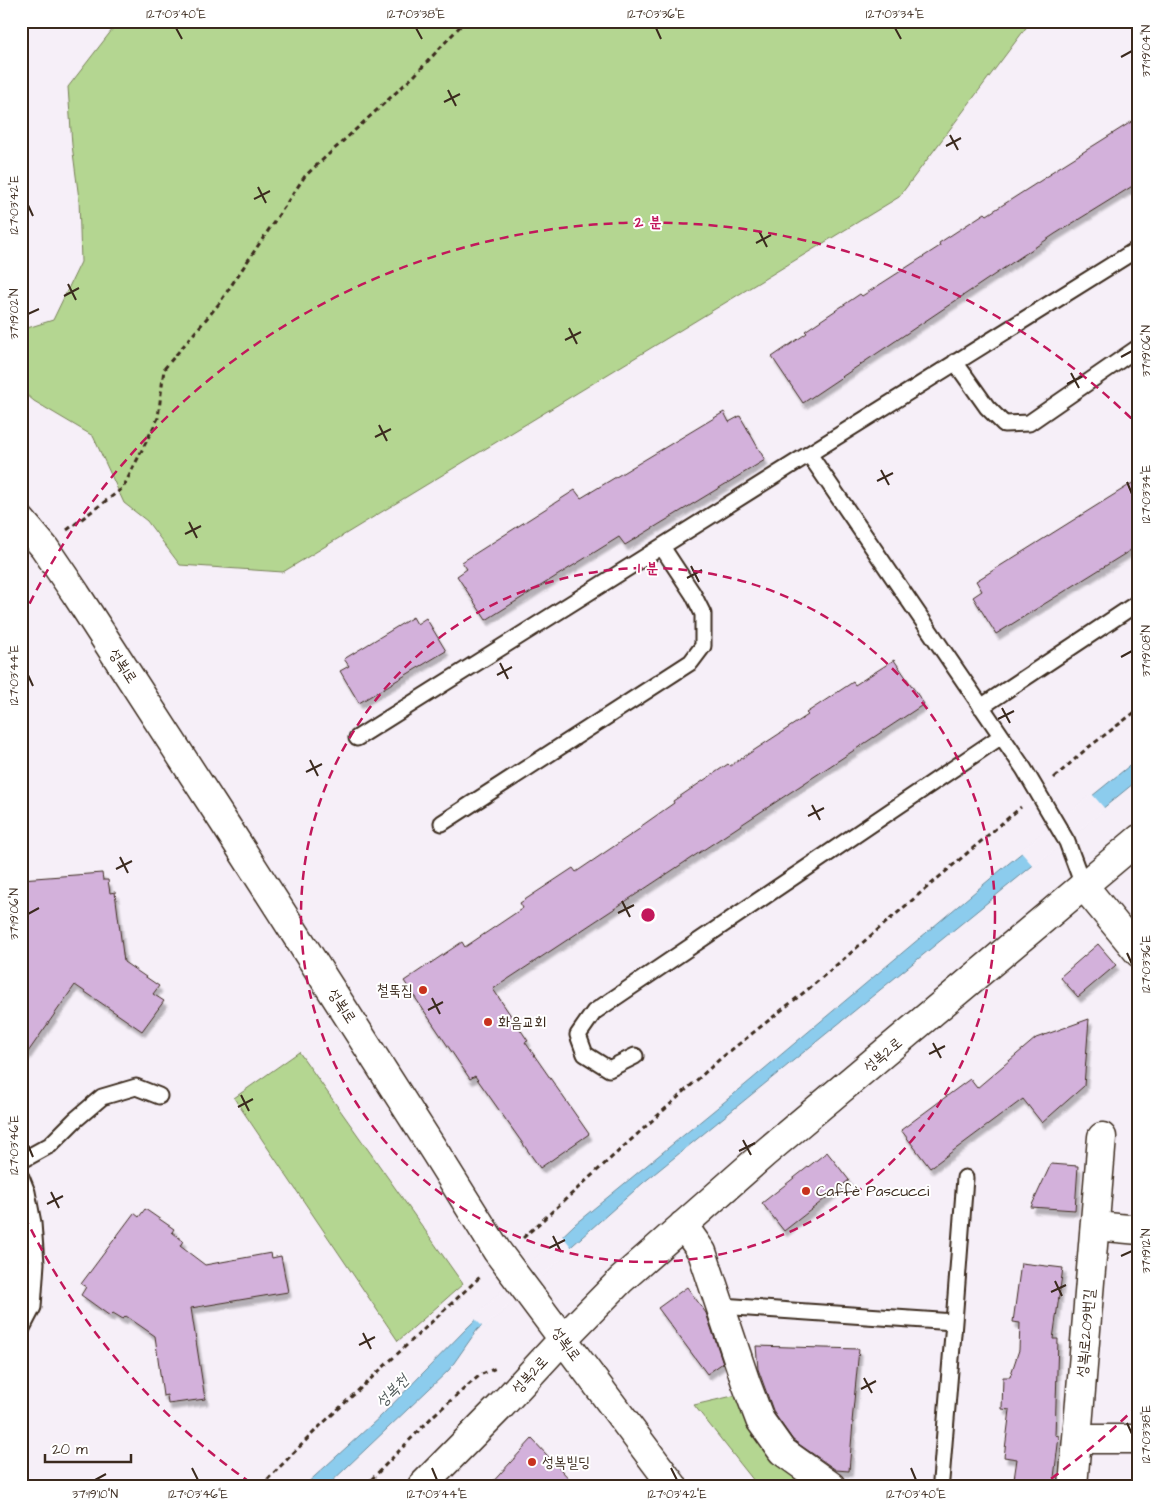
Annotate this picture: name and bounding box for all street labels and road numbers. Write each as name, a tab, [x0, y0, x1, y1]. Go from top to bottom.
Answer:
street label: 성복1로	[104, 644, 142, 688]
street label: 성복1로	[323, 984, 361, 1028]
street label: 성복2로	[859, 1033, 907, 1077]
street label: 성복1로209번길	[1072, 1288, 1100, 1378]
street label: 성복1로	[546, 1322, 586, 1366]
street label: 성복2로	[507, 1351, 553, 1399]

